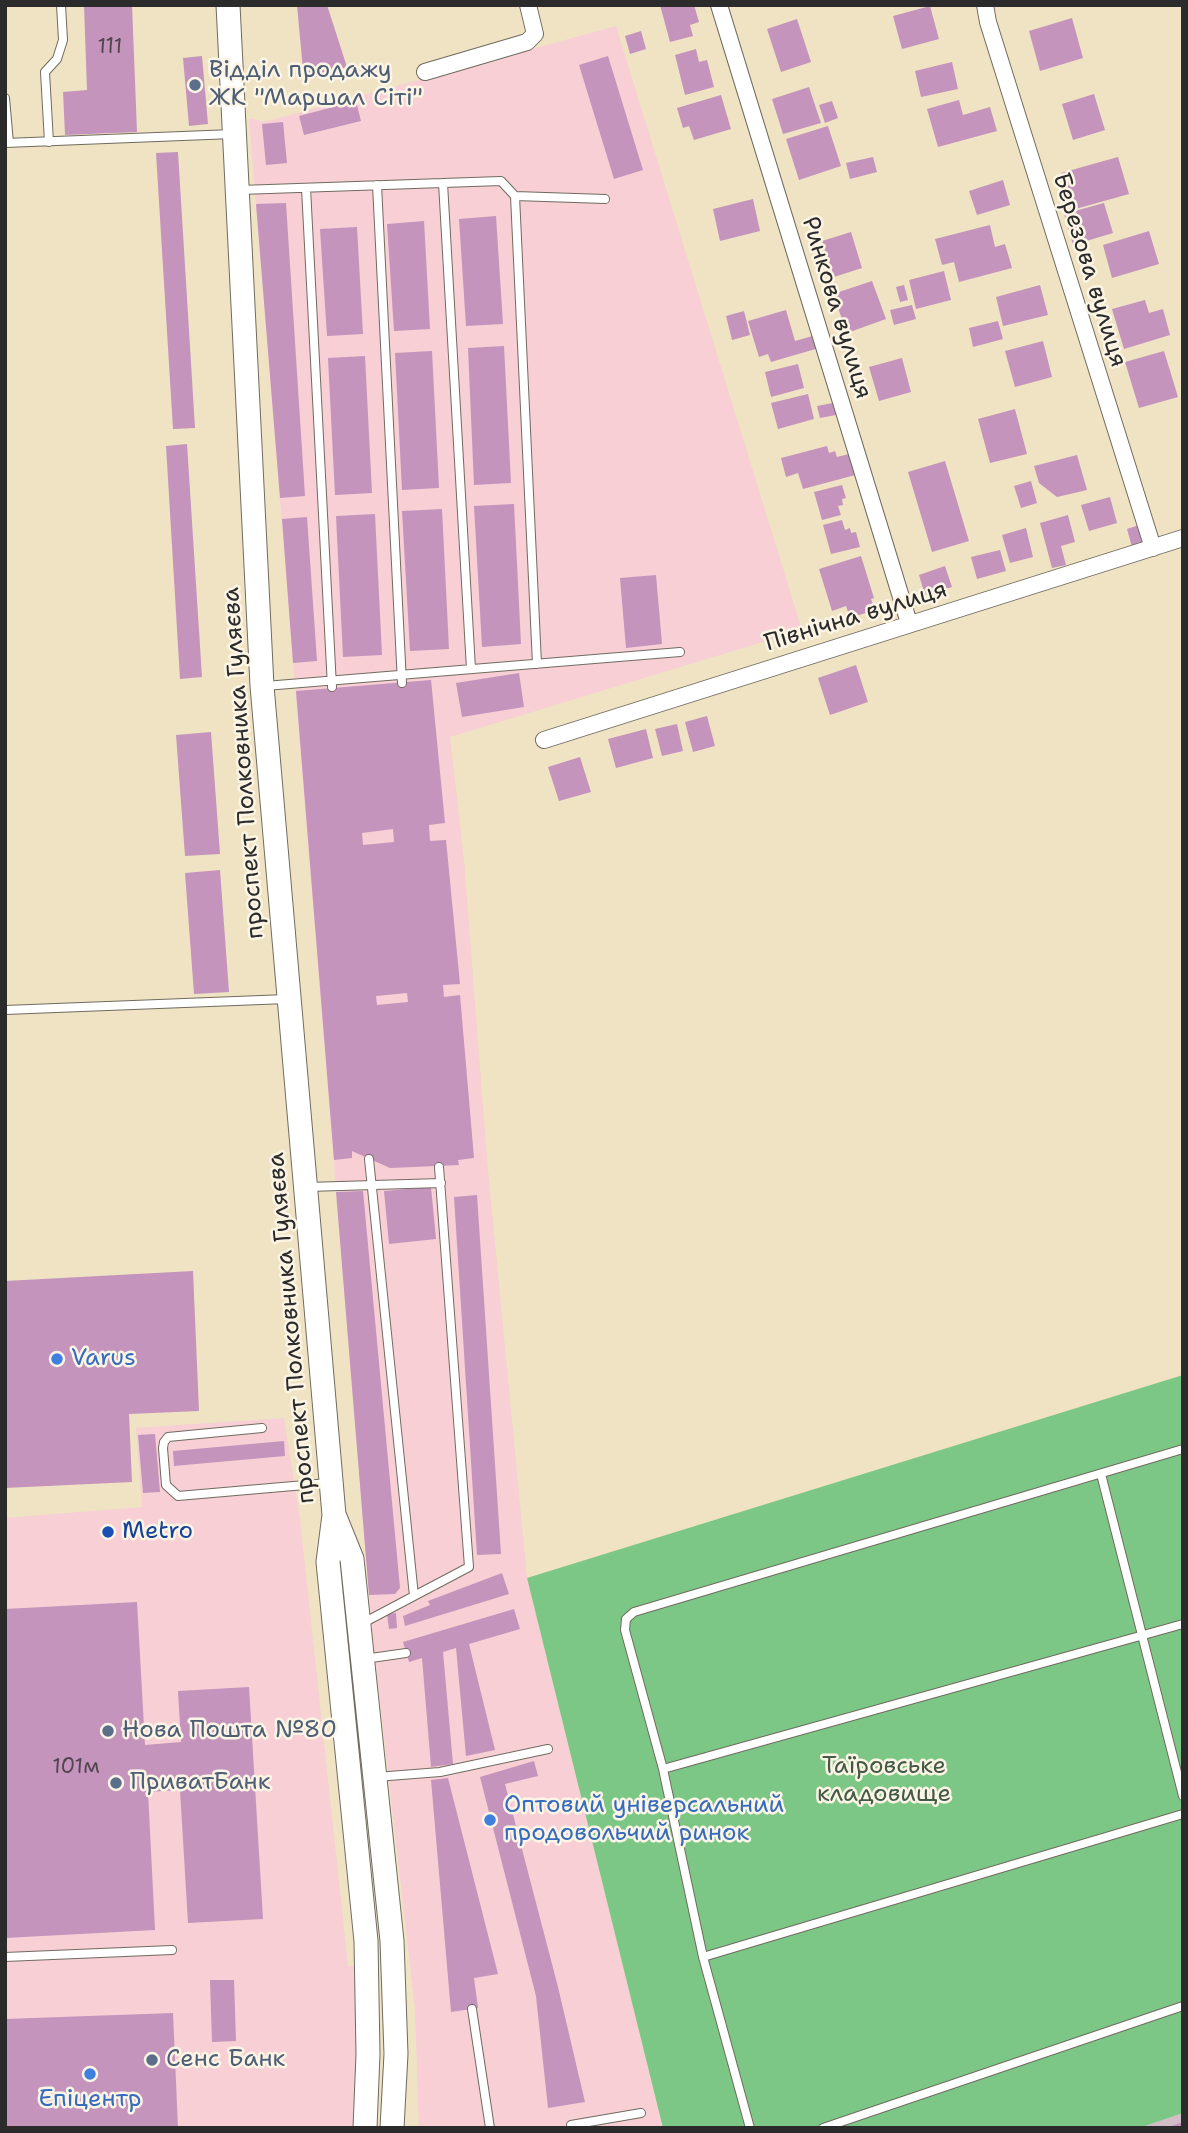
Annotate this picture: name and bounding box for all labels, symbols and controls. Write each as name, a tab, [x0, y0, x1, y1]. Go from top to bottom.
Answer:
house number: 111	[98, 35, 122, 61]
place label: Відділ продажу ЖК "Маршал Сіті"	[209, 57, 423, 113]
marker: Відділ продажу ЖК "Маршал Сіті"	[187, 77, 203, 93]
street label: Березова вулиця	[1046, 169, 1132, 371]
street label: Ринкова вулиця	[795, 213, 877, 403]
street label: Північна вулиця	[761, 576, 951, 658]
street label: проспект Полковника Гуляєва	[217, 586, 271, 940]
street label: проспект Полковника Гуляєва	[262, 1151, 322, 1505]
place label: Varus	[71, 1345, 136, 1373]
marker: Varus	[49, 1351, 65, 1367]
place label: Metro	[122, 1518, 193, 1546]
marker: Metro	[100, 1524, 116, 1540]
place label: Нова Пошта №80	[122, 1717, 337, 1745]
marker: Нова Пошта №80	[100, 1723, 116, 1739]
park label: Таїровське кладовище	[817, 1753, 951, 1809]
house number: 101м	[52, 1755, 100, 1781]
place label: ПриватБанк	[130, 1769, 270, 1797]
marker: ПриватБанк	[108, 1775, 124, 1791]
place label: Оптовий універсальний продовольчий ринок	[504, 1792, 784, 1848]
marker: Оптовий універсальний продовольчий ринок	[482, 1812, 498, 1828]
place label: Сенс Банк	[166, 2046, 285, 2074]
marker: Сенс Банк	[144, 2052, 160, 2068]
marker: Епіцентр	[82, 2066, 98, 2082]
place label: Епіцентр	[39, 2086, 141, 2114]

